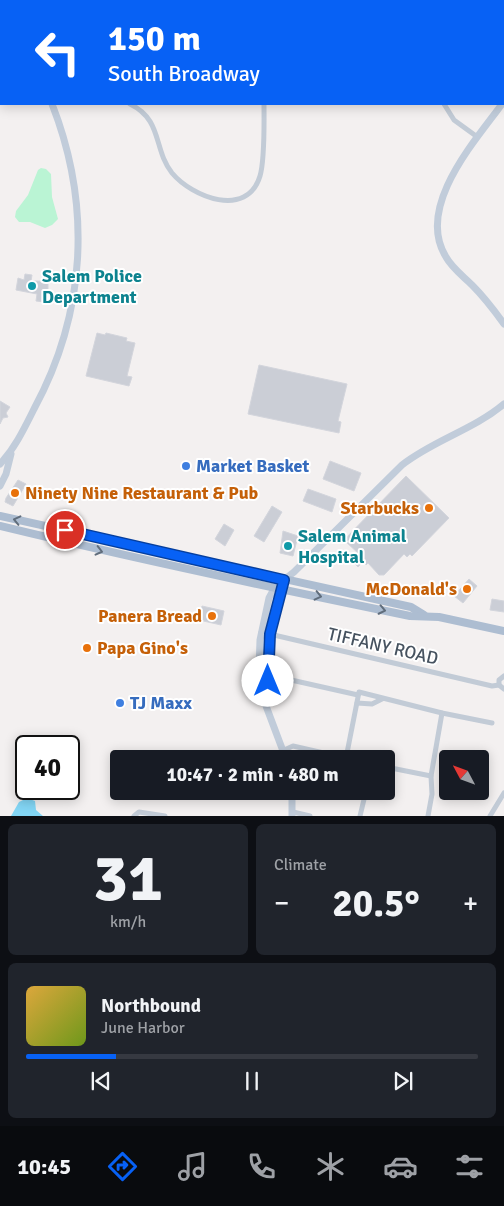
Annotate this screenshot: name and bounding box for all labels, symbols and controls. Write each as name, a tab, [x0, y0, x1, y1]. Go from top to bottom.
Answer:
text: 150 m	[108, 17, 201, 60]
icon: left	[25, 20, 90, 85]
text: South Broadway	[108, 60, 260, 87]
place label: Salem Police Department	[42, 265, 142, 308]
marker: Salem Police Department	[26, 280, 38, 292]
place label: Market Basket	[196, 455, 309, 477]
marker: Market Basket	[180, 460, 192, 472]
place label: Ninety Nine Restaurant & Pub	[25, 482, 259, 504]
marker: Ninety Nine Restaurant & Pub	[9, 487, 21, 499]
place label: Starbucks	[340, 497, 419, 519]
marker: Starbucks	[423, 502, 435, 514]
pin	[44, 509, 86, 551]
one-way arrow	[12, 515, 21, 525]
icon: arrive	[51, 516, 79, 544]
place label: Salem Animal Hospital	[298, 525, 407, 568]
marker: Salem Animal Hospital	[282, 540, 294, 552]
one-way arrow	[95, 545, 103, 555]
place label: McDonald's	[366, 578, 457, 600]
marker: McDonald's	[461, 583, 473, 595]
one-way arrow	[314, 590, 323, 601]
place label: Panera Bread	[98, 605, 202, 627]
one-way arrow	[378, 605, 387, 615]
marker: Panera Bread	[206, 610, 218, 622]
street label: TIFFANY ROAD	[326, 623, 440, 669]
place label: Papa Gino's	[97, 637, 188, 659]
marker: Papa Gino's	[81, 642, 93, 654]
position arrow	[241, 654, 293, 706]
place label: TJ Maxx	[130, 692, 192, 714]
marker: TJ Maxx	[114, 697, 126, 709]
speed limit sign: 40	[15, 735, 80, 800]
north arrow	[439, 750, 489, 800]
map controls	[439, 750, 489, 800]
text: 10:47 · 2 min · 480 m	[166, 763, 339, 787]
text: 31	[93, 839, 163, 919]
text: Climate	[274, 855, 327, 875]
text: 20.5°	[332, 880, 420, 927]
text: −	[274, 886, 289, 920]
text: +	[463, 886, 478, 920]
text: km/h	[110, 912, 146, 932]
text: Northbound	[101, 994, 201, 1018]
text: June Harbor	[101, 1018, 185, 1038]
icon: previous	[87, 1067, 115, 1095]
icon: pause	[238, 1067, 266, 1095]
icon: next	[389, 1067, 417, 1095]
icon: directions	[105, 1149, 140, 1184]
icon: music	[175, 1149, 210, 1184]
icon: phone	[244, 1149, 279, 1184]
icon: climate	[313, 1149, 348, 1184]
icon: car	[383, 1149, 418, 1184]
icon: filters	[452, 1149, 487, 1184]
text: 10:45	[17, 1153, 71, 1180]

